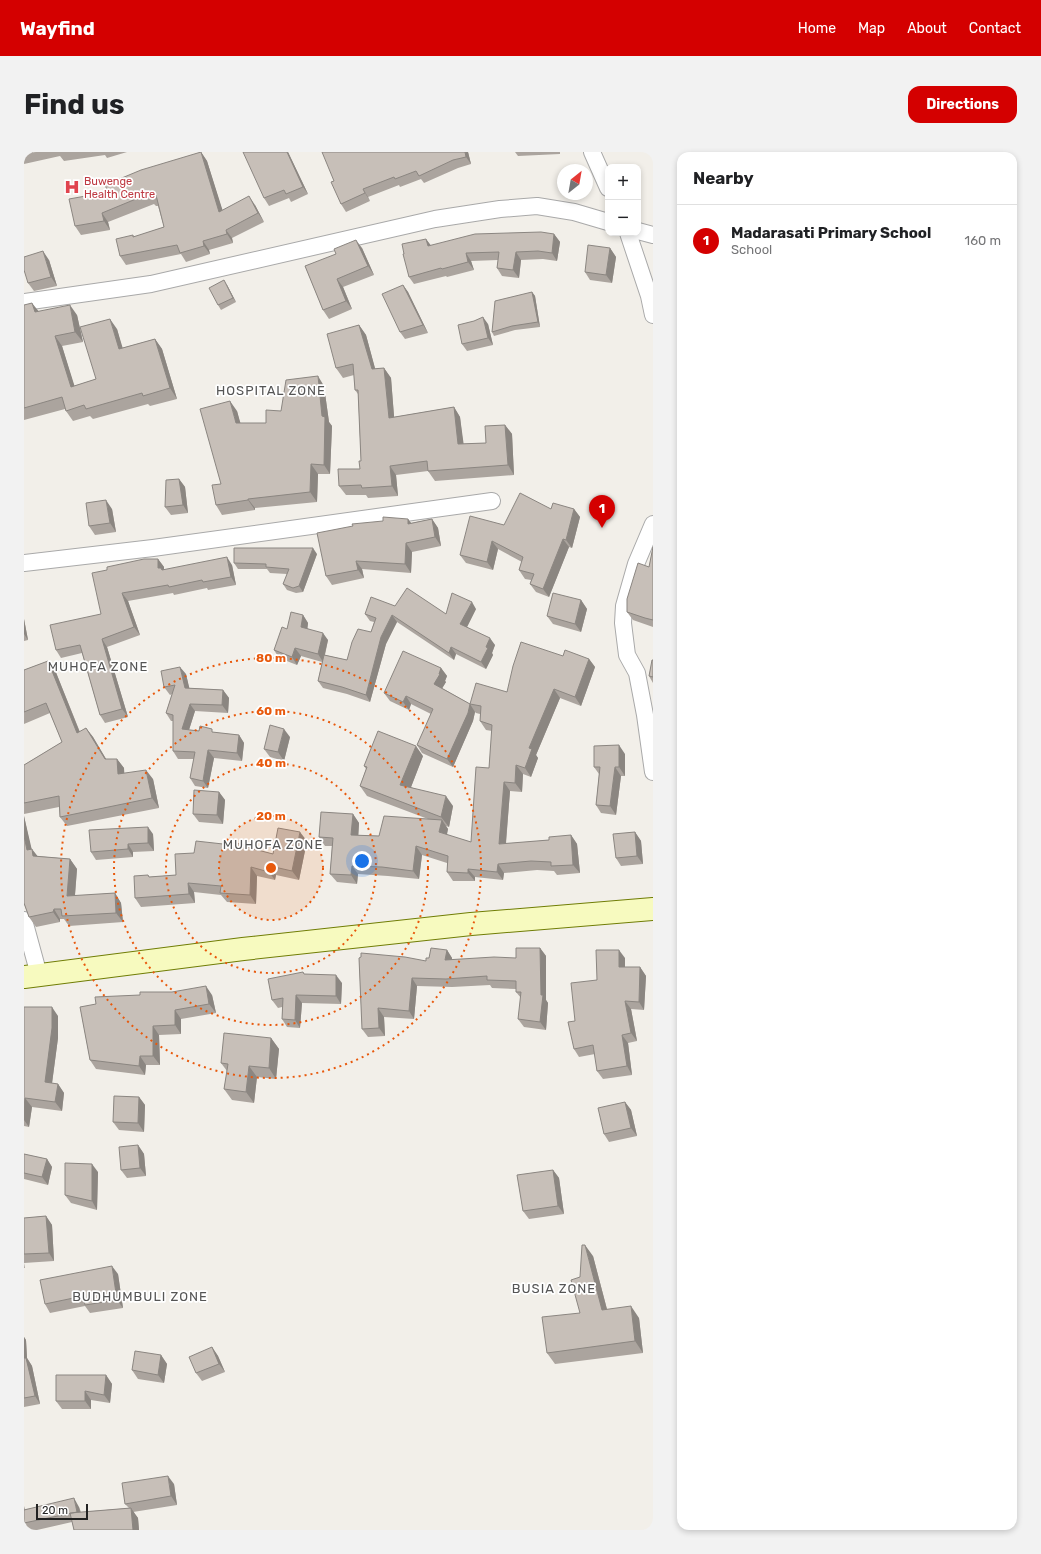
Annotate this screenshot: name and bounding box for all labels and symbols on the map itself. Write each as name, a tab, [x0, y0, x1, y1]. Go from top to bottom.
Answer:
north arrow	[557, 164, 593, 200]
place label: Buwenge Health Centre	[84, 175, 155, 201]
hospital icon: Buwenge Health Centre	[63, 178, 81, 196]
district label: HOSPITAL ZONE	[216, 383, 326, 398]
pin: 1	[589, 495, 615, 528]
text: 80 m	[256, 651, 286, 665]
district label: MUHOFA ZONE	[48, 659, 148, 674]
text: 60 m	[256, 704, 286, 718]
text: 40 m	[256, 756, 286, 770]
text: 20 m	[256, 809, 286, 823]
district label: MUHOFA ZONE	[223, 837, 323, 852]
your location	[352, 851, 372, 871]
centre of rings	[264, 861, 278, 875]
district label: BUSIA ZONE	[512, 1281, 596, 1296]
district label: BUDHUMBULI ZONE	[72, 1289, 208, 1304]
scale bar	[36, 1502, 88, 1521]

